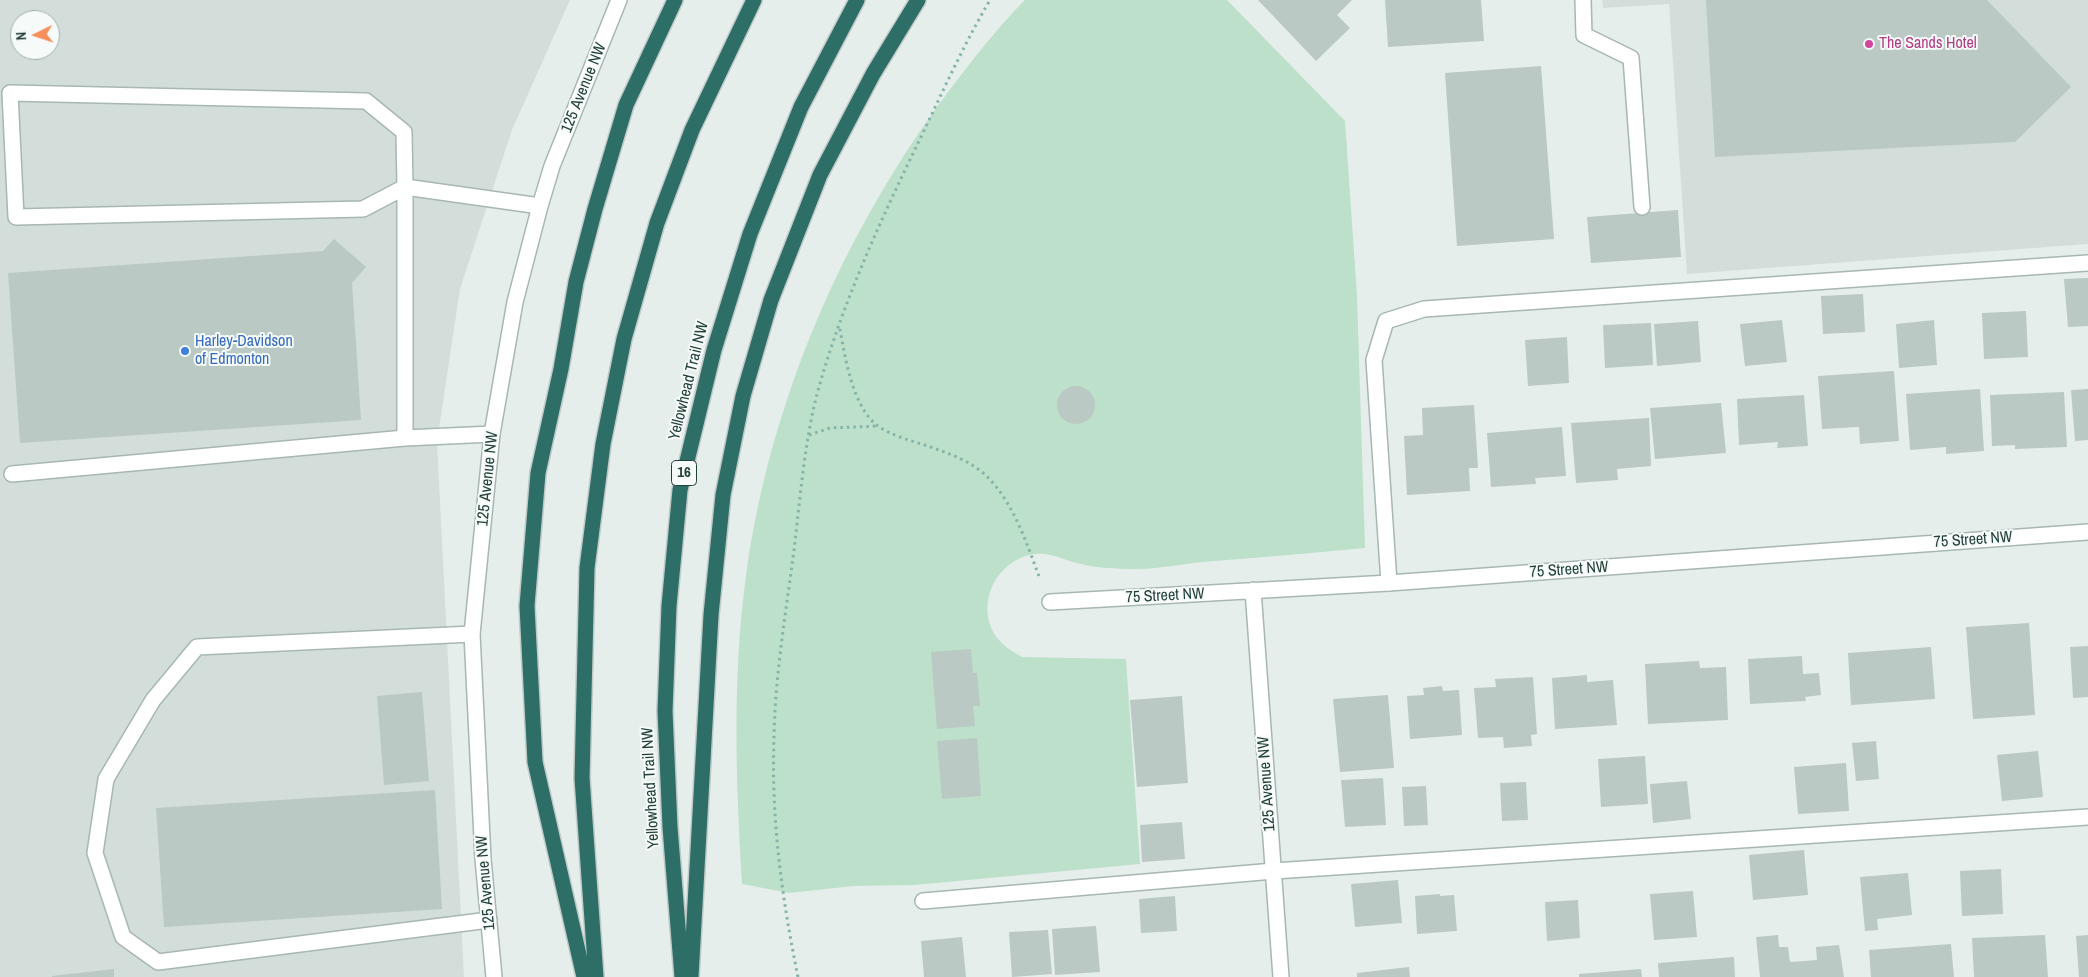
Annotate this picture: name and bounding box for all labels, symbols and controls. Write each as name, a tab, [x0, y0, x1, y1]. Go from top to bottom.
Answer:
north arrow	[10, 10, 60, 60]
text: N	[12, 31, 30, 41]
place label: The Sands Hotel	[1879, 34, 1977, 54]
marker: The Sands Hotel	[1863, 38, 1875, 50]
street label: 125 Avenue NW	[557, 40, 611, 136]
street label: Yellowhead Trail NW	[665, 320, 713, 442]
place label: Harley-Davidson of Edmonton	[195, 332, 293, 370]
marker: Harley-Davidson of Edmonton	[179, 345, 191, 357]
street label: 125 Avenue NW	[473, 431, 503, 527]
road number: 16	[672, 460, 696, 486]
street label: 75 Street NW	[1933, 528, 2013, 552]
street label: 75 Street NW	[1529, 558, 1609, 582]
street label: 75 Street NW	[1125, 584, 1205, 608]
street label: Yellowhead Trail NW	[638, 727, 664, 849]
street label: 125 Avenue NW	[1254, 736, 1280, 832]
street label: 125 Avenue NW	[472, 835, 500, 931]

